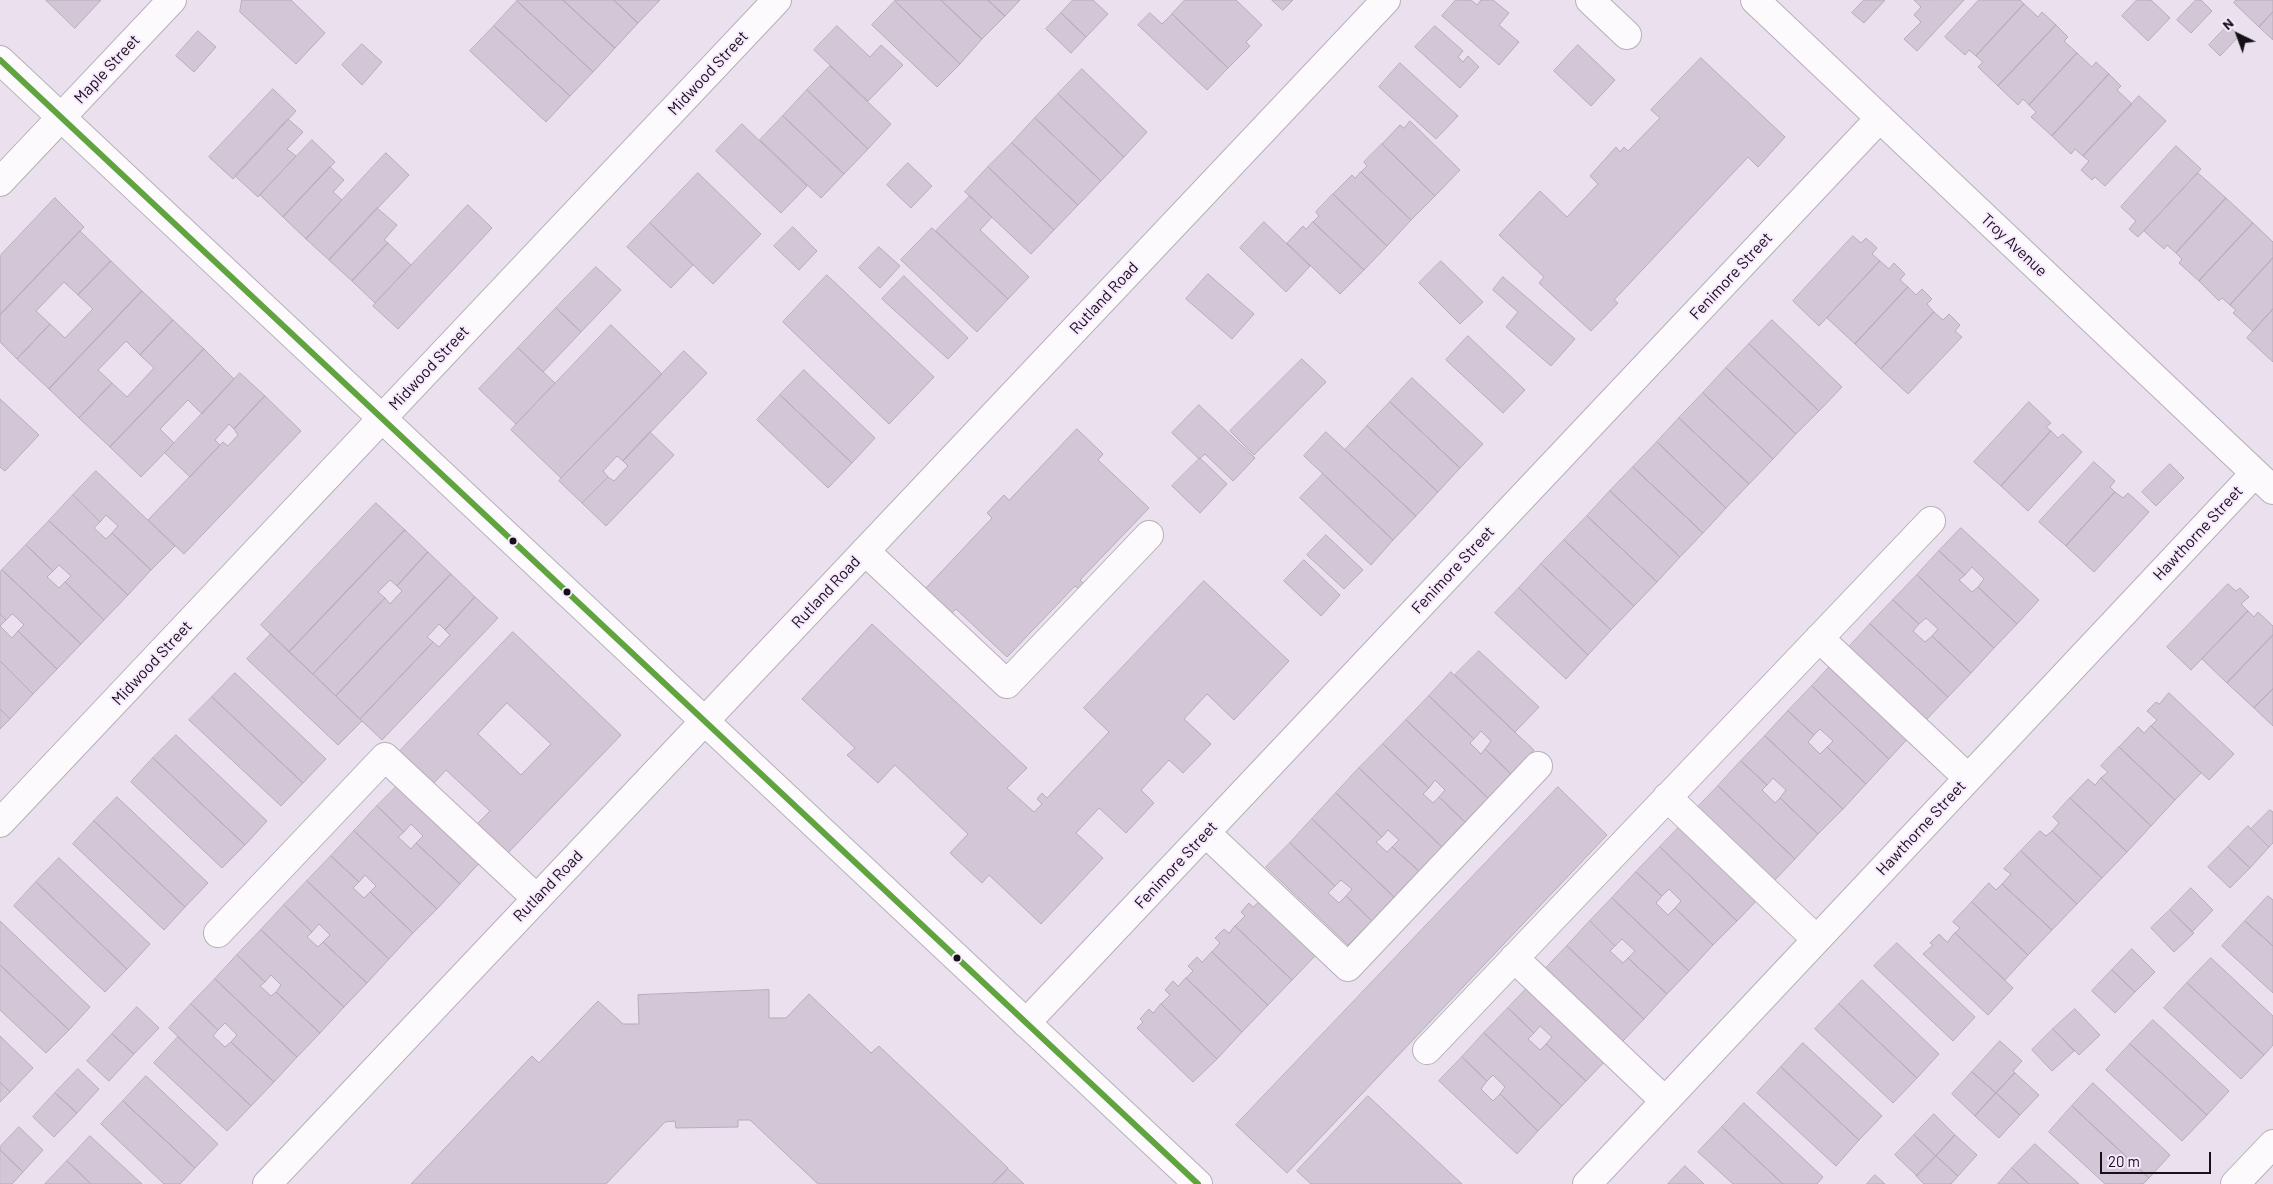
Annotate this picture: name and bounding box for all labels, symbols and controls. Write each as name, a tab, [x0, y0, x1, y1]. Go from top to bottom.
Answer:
north arrow	[2213, 10, 2263, 60]
text: N	[2218, 14, 2237, 33]
street label: Midwood Street	[664, 27, 752, 119]
street label: Maple Street	[70, 30, 144, 108]
street label: Troy Avenue	[1977, 209, 2051, 281]
street label: Fenimore Street	[1686, 228, 1776, 324]
street label: Rutland Road	[1066, 258, 1142, 338]
street label: Midwood Street	[385, 322, 473, 414]
street label: Hawthorne Street	[2149, 482, 2247, 584]
street label: Fenimore Street	[1408, 522, 1498, 618]
unlabelled marker	[508, 536, 518, 546]
street label: Rutland Road	[788, 552, 864, 632]
unlabelled marker	[562, 587, 572, 597]
street label: Midwood Street	[108, 617, 196, 709]
street label: Hawthorne Street	[1872, 777, 1970, 879]
street label: Fenimore Street	[1131, 817, 1221, 913]
street label: Rutland Road	[509, 846, 587, 926]
unlabelled marker	[952, 953, 962, 963]
scale bar	[2103, 1142, 2214, 1174]
text: 20 m	[2108, 1152, 2140, 1170]

